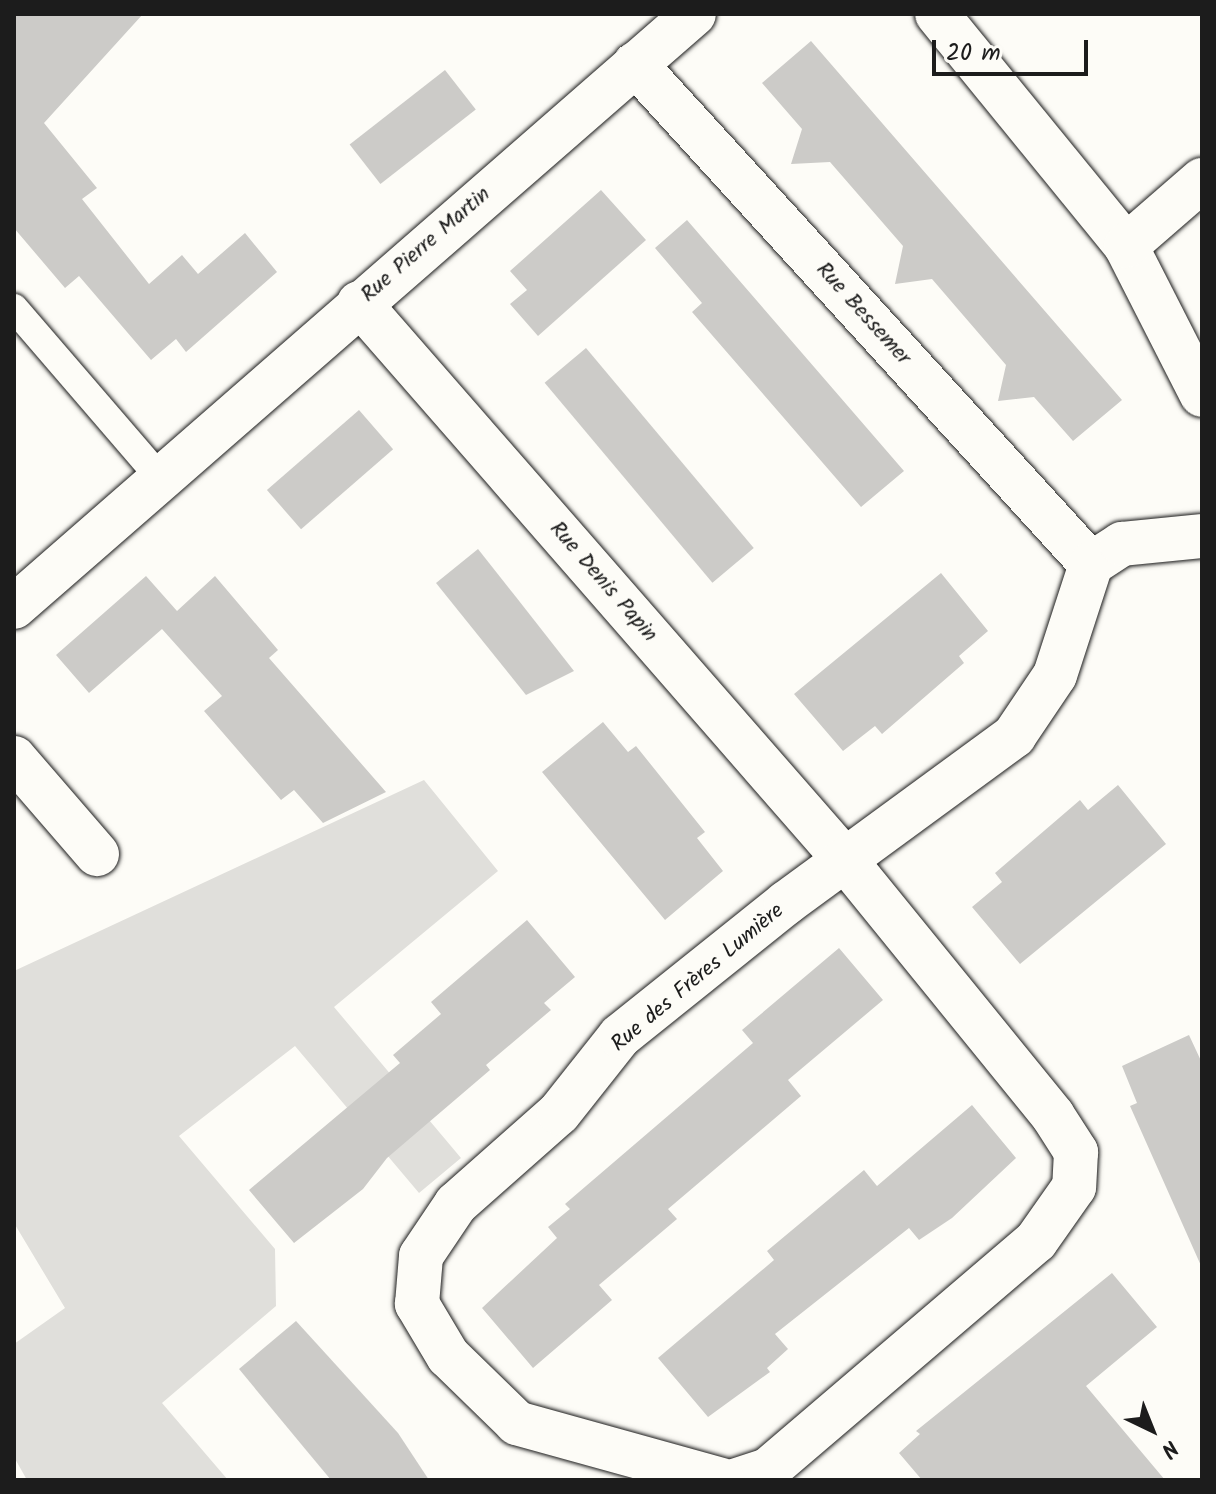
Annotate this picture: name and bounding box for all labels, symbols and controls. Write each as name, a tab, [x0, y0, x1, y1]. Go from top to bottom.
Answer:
scale bar	[936, 24, 1092, 74]
text: 20 m	[946, 34, 1001, 73]
street label: Rue Pierre Martin	[356, 182, 496, 308]
street label: Rue Bessemer	[810, 257, 916, 371]
street label: Rue Denis Papin	[543, 516, 663, 648]
street label: Rue des Frères Lumière	[606, 898, 790, 1058]
north arrow	[1112, 1390, 1192, 1470]
text: N	[1152, 1430, 1186, 1465]

